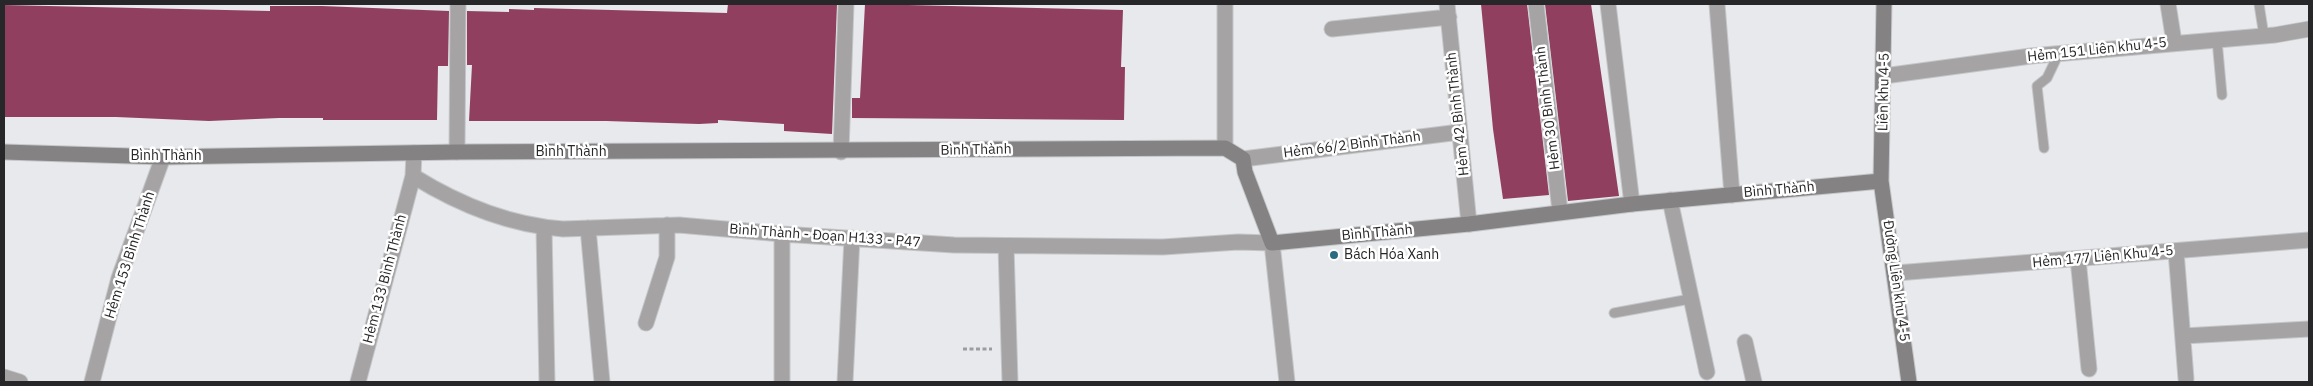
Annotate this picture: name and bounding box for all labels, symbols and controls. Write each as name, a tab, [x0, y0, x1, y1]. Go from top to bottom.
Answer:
street label: Hẻm 151 Liên khu 4-5	[2026, 34, 2168, 66]
street label: Hẻm 30 Bình Thành	[1532, 45, 1564, 171]
street label: Hẻm 42 Bình Thành	[1443, 51, 1473, 177]
street label: Liên khu 4-5	[1875, 53, 1893, 131]
street label: Hẻm 66/2 Bình Thành	[1282, 128, 1422, 162]
street label: Bình Thành	[940, 141, 1012, 159]
street label: Bình Thành	[535, 144, 607, 160]
street label: Bình Thành	[130, 148, 202, 164]
street label: Bình Thành	[1743, 179, 1815, 201]
street label: Hẻm 153 Bình Thành	[101, 189, 159, 321]
street label: Hẻm 133 Bình Thành	[360, 213, 410, 345]
street label: Đường Liên khu 4-5	[1879, 219, 1913, 343]
street label: Bình Thành - Đoạn H133 - P47	[729, 221, 921, 251]
street label: Bình Thành	[1341, 222, 1413, 244]
street label: Hẻm 177 Liên Khu 4-5	[2032, 242, 2174, 272]
place label: Bách Hóa Xanh	[1344, 247, 1439, 263]
marker: Bách Hóa Xanh	[1328, 249, 1340, 261]

